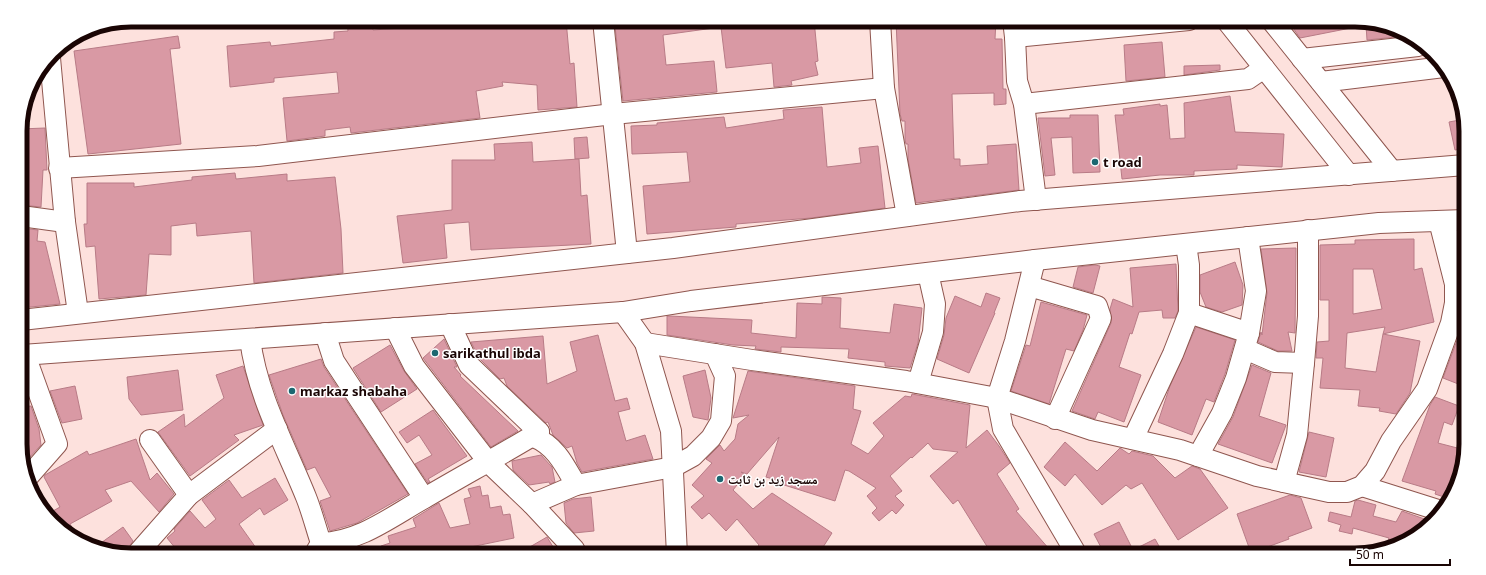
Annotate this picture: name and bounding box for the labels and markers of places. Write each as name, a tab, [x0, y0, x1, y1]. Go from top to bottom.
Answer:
place label: t road	[1103, 153, 1142, 171]
marker: t road	[1090, 157, 1100, 167]
place label: sarikathul ibda	[443, 344, 541, 362]
marker: sarikathul ibda	[430, 348, 440, 358]
place label: markaz shabaha	[300, 382, 407, 400]
marker: markaz shabaha	[287, 386, 297, 396]
place label: مسجد زيد بن ثابت	[728, 470, 818, 488]
marker: مسجد زيد بن ثابت	[715, 474, 725, 484]

